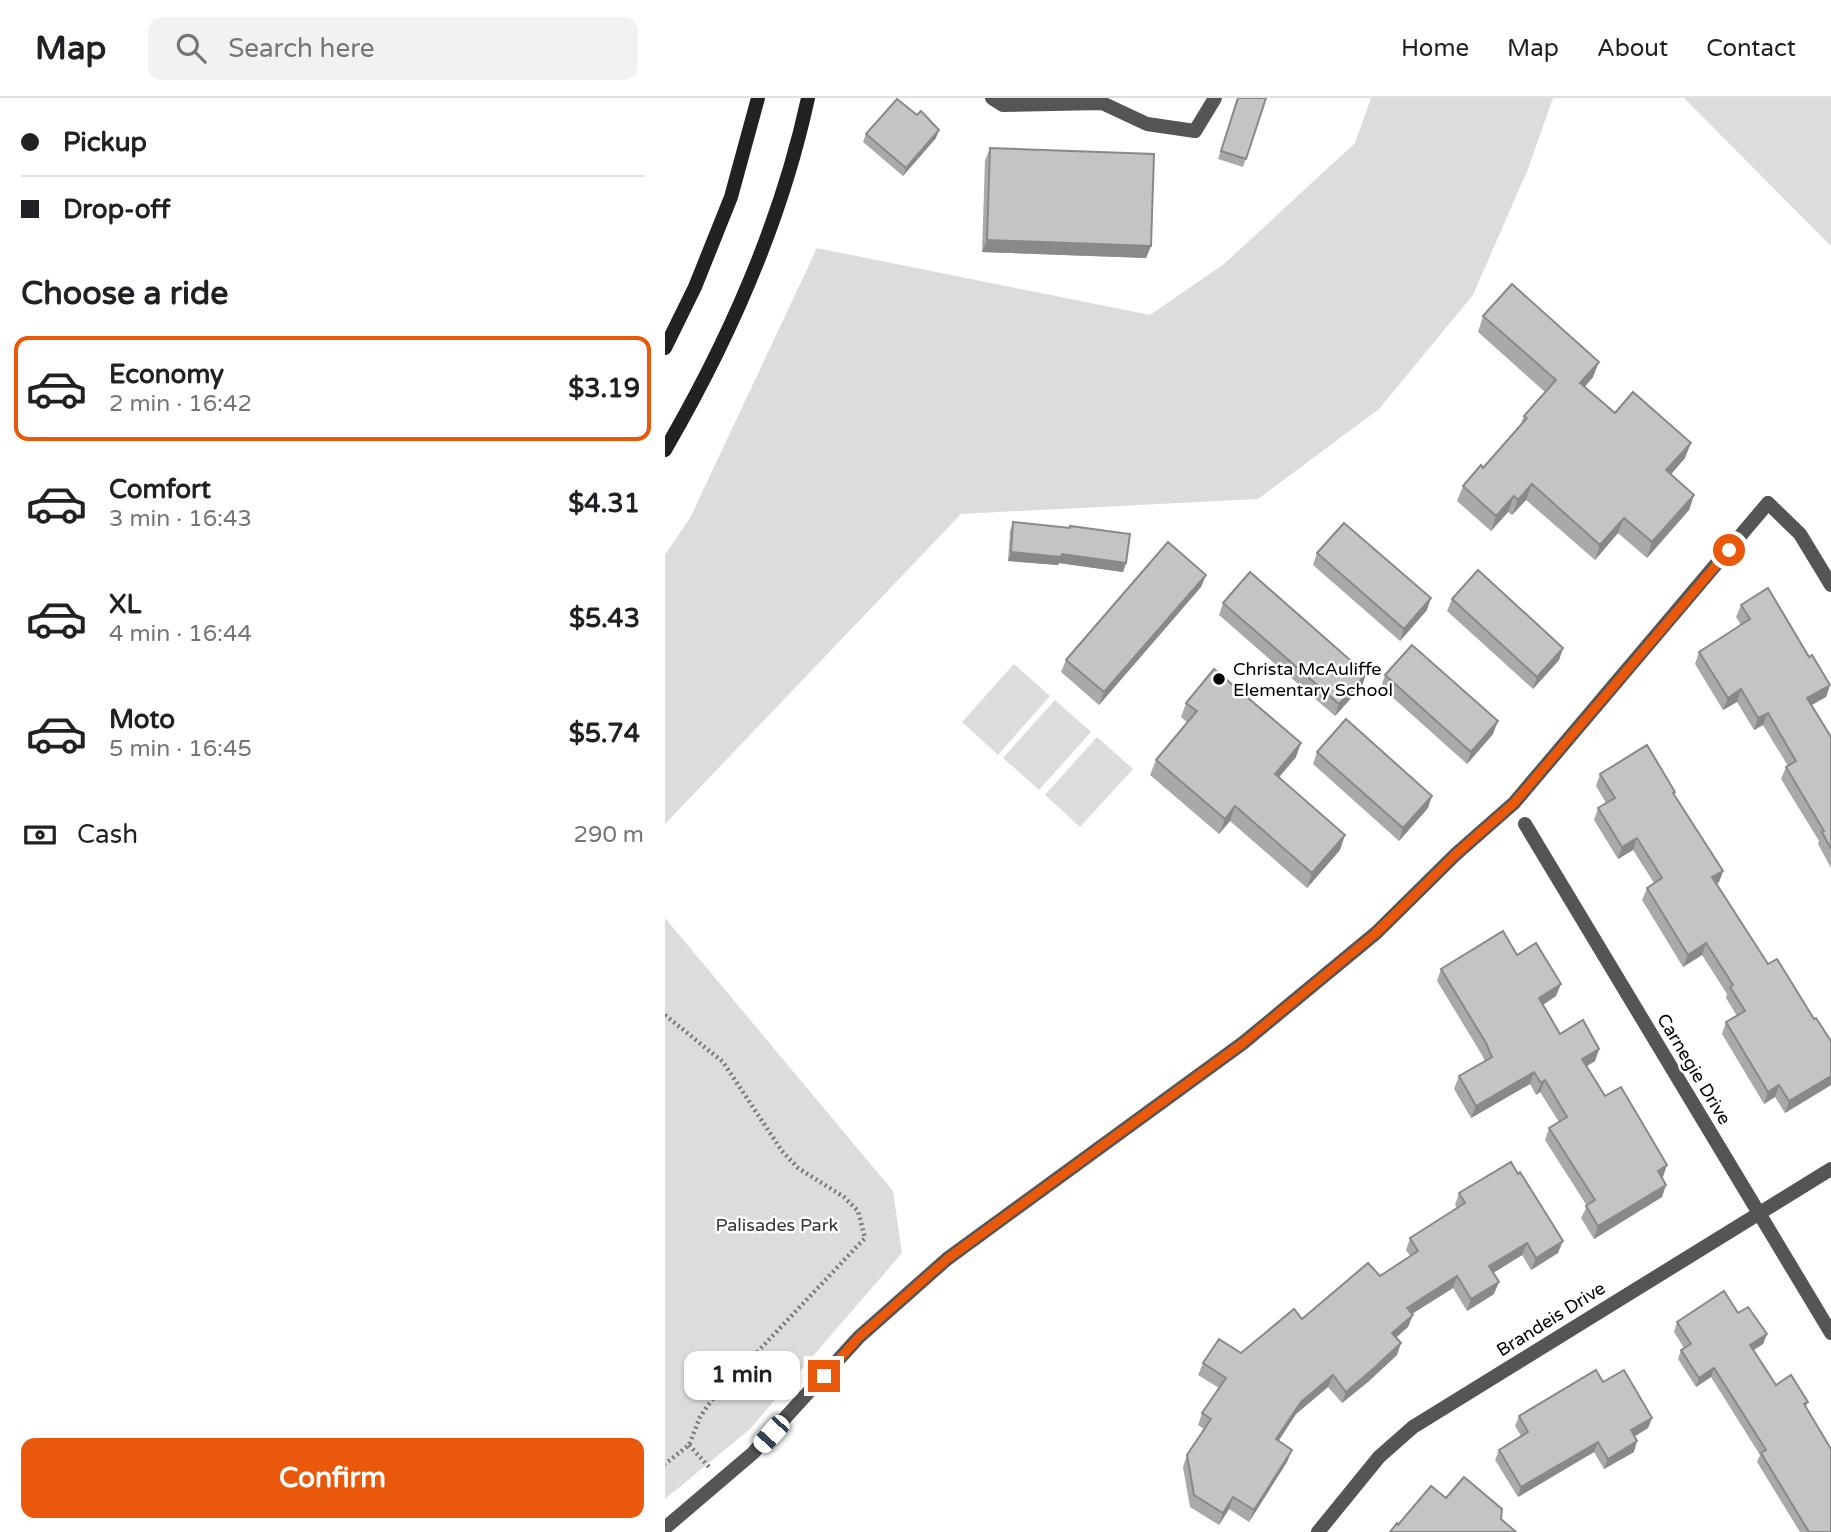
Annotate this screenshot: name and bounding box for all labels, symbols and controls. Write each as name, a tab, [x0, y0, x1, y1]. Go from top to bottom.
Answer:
search box	[148, 17, 638, 80]
text: Map	[35, 29, 106, 68]
icon: search	[172, 29, 210, 67]
text: Search here	[228, 33, 374, 64]
text: Home	[1401, 34, 1469, 63]
text: Map	[1507, 34, 1559, 63]
text: About	[1597, 34, 1668, 63]
text: Contact	[1706, 34, 1796, 63]
text: Pickup	[63, 127, 147, 158]
text: Drop-off	[63, 194, 170, 225]
text: Choose a ride	[21, 275, 228, 313]
icon: car	[25, 357, 88, 420]
text: Economy	[109, 359, 224, 390]
text: $3.19	[568, 373, 640, 404]
text: 2 min · 16:42	[109, 390, 252, 418]
icon: car	[25, 472, 88, 535]
text: Comfort	[109, 474, 211, 505]
text: $4.31	[568, 488, 640, 519]
text: 3 min · 16:43	[109, 505, 252, 533]
route start	[1713, 534, 1745, 566]
icon: car	[25, 587, 88, 650]
text: XL	[109, 589, 141, 620]
text: $5.43	[569, 603, 640, 634]
text: 4 min · 16:44	[109, 620, 252, 648]
place label: Christa McAuliffe Elementary School	[1233, 658, 1393, 701]
marker: Christa McAuliffe Elementary School	[1211, 671, 1227, 687]
icon: car	[25, 702, 88, 765]
text: Moto	[109, 704, 175, 735]
text: $5.74	[569, 718, 640, 749]
text: 5 min · 16:45	[109, 735, 252, 763]
icon: cash	[21, 816, 59, 854]
text: Cash	[77, 819, 138, 850]
text: 290 m	[574, 821, 644, 849]
street label: Carnegie Drive	[1652, 1009, 1736, 1129]
park label: Palisades Park	[716, 1214, 839, 1236]
street label: Brandeis Drive	[1493, 1277, 1609, 1361]
callout: 1 min	[684, 1352, 799, 1400]
route end	[808, 1360, 840, 1392]
text: 1 min	[711, 1361, 773, 1389]
car	[750, 1411, 793, 1457]
button: Confirm	[21, 1438, 644, 1518]

